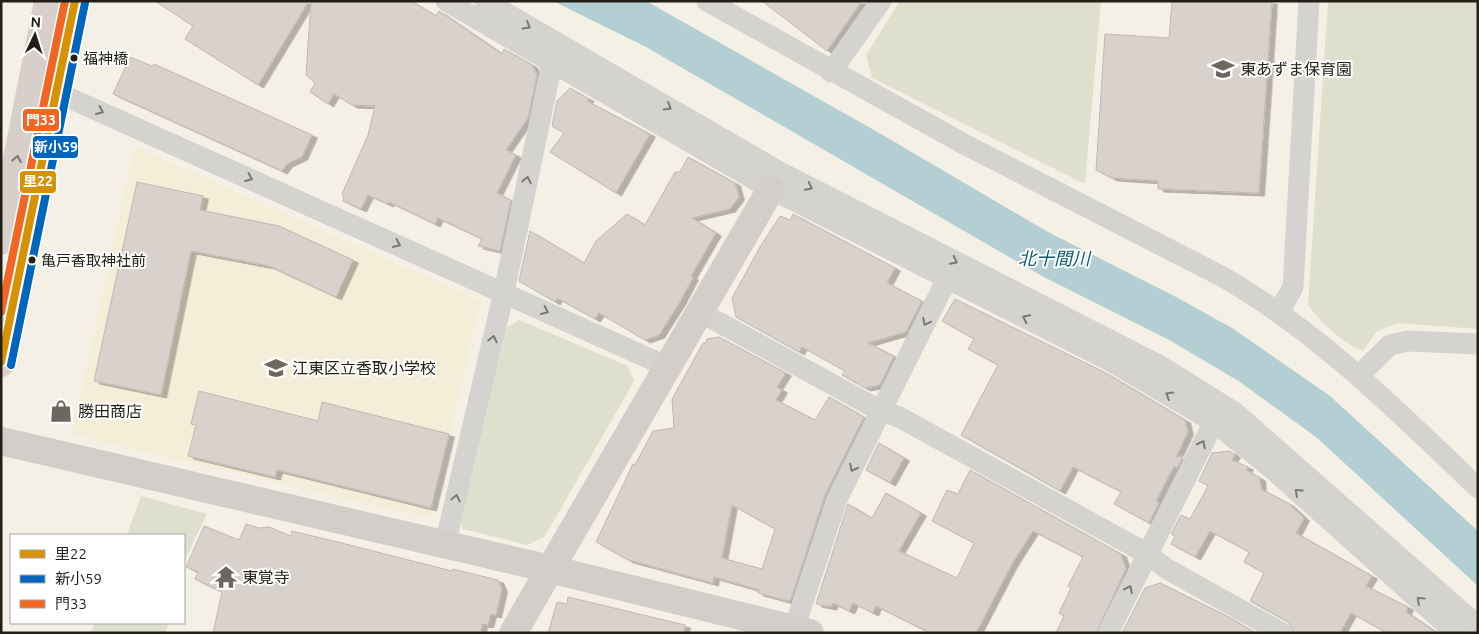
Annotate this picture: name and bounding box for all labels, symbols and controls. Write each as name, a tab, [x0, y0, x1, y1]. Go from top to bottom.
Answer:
north arrow	[10, 10, 60, 60]
text: N	[30, 14, 42, 30]
one-way arrow	[522, 19, 531, 29]
place label: 福神橋	[83, 50, 128, 67]
marker: 福神橋	[69, 53, 79, 63]
school or university icon: 東あずま保育園	[1210, 56, 1236, 82]
place label: 東あずま保育園	[1240, 60, 1352, 78]
one-way arrow	[662, 101, 671, 111]
one-way arrow	[95, 105, 104, 116]
line badge: 門33	[22, 108, 60, 132]
text: 門33	[26, 112, 56, 128]
line badge: 新小59	[32, 135, 79, 159]
text: 新小59	[34, 139, 78, 155]
one-way arrow	[12, 154, 22, 163]
line badge: 里22	[19, 170, 57, 194]
one-way arrow	[243, 171, 252, 181]
text: 里22	[23, 173, 53, 189]
one-way arrow	[521, 176, 532, 185]
one-way arrow	[804, 181, 813, 191]
one-way arrow	[392, 238, 401, 249]
water label: 北十間川	[1018, 248, 1092, 268]
place label: 亀戸香取神社前	[41, 252, 146, 269]
marker: 亀戸香取神社前	[27, 255, 37, 265]
one-way arrow	[949, 255, 958, 265]
one-way arrow	[540, 305, 549, 315]
one-way arrow	[1022, 314, 1031, 324]
one-way arrow	[922, 317, 932, 326]
one-way arrow	[487, 335, 498, 344]
school or university icon: 江東区立香取小学校	[263, 355, 289, 381]
place label: 江東区立香取小学校	[292, 359, 436, 377]
one-way arrow	[1165, 391, 1174, 401]
shop icon: 勝田商店	[48, 398, 74, 424]
place label: 勝田商店	[78, 402, 142, 420]
one-way arrow	[1196, 440, 1206, 449]
one-way arrow	[849, 463, 859, 472]
one-way arrow	[1295, 489, 1304, 498]
one-way arrow	[450, 493, 461, 502]
legend	[10, 534, 185, 624]
text: 里22	[55, 545, 87, 562]
temple icon: 東覚寺	[213, 564, 239, 590]
place label: 東覚寺	[242, 568, 290, 586]
text: 新小59	[55, 570, 102, 587]
one-way arrow	[1123, 585, 1134, 594]
text: 門33	[55, 595, 87, 612]
one-way arrow	[1416, 597, 1425, 606]

